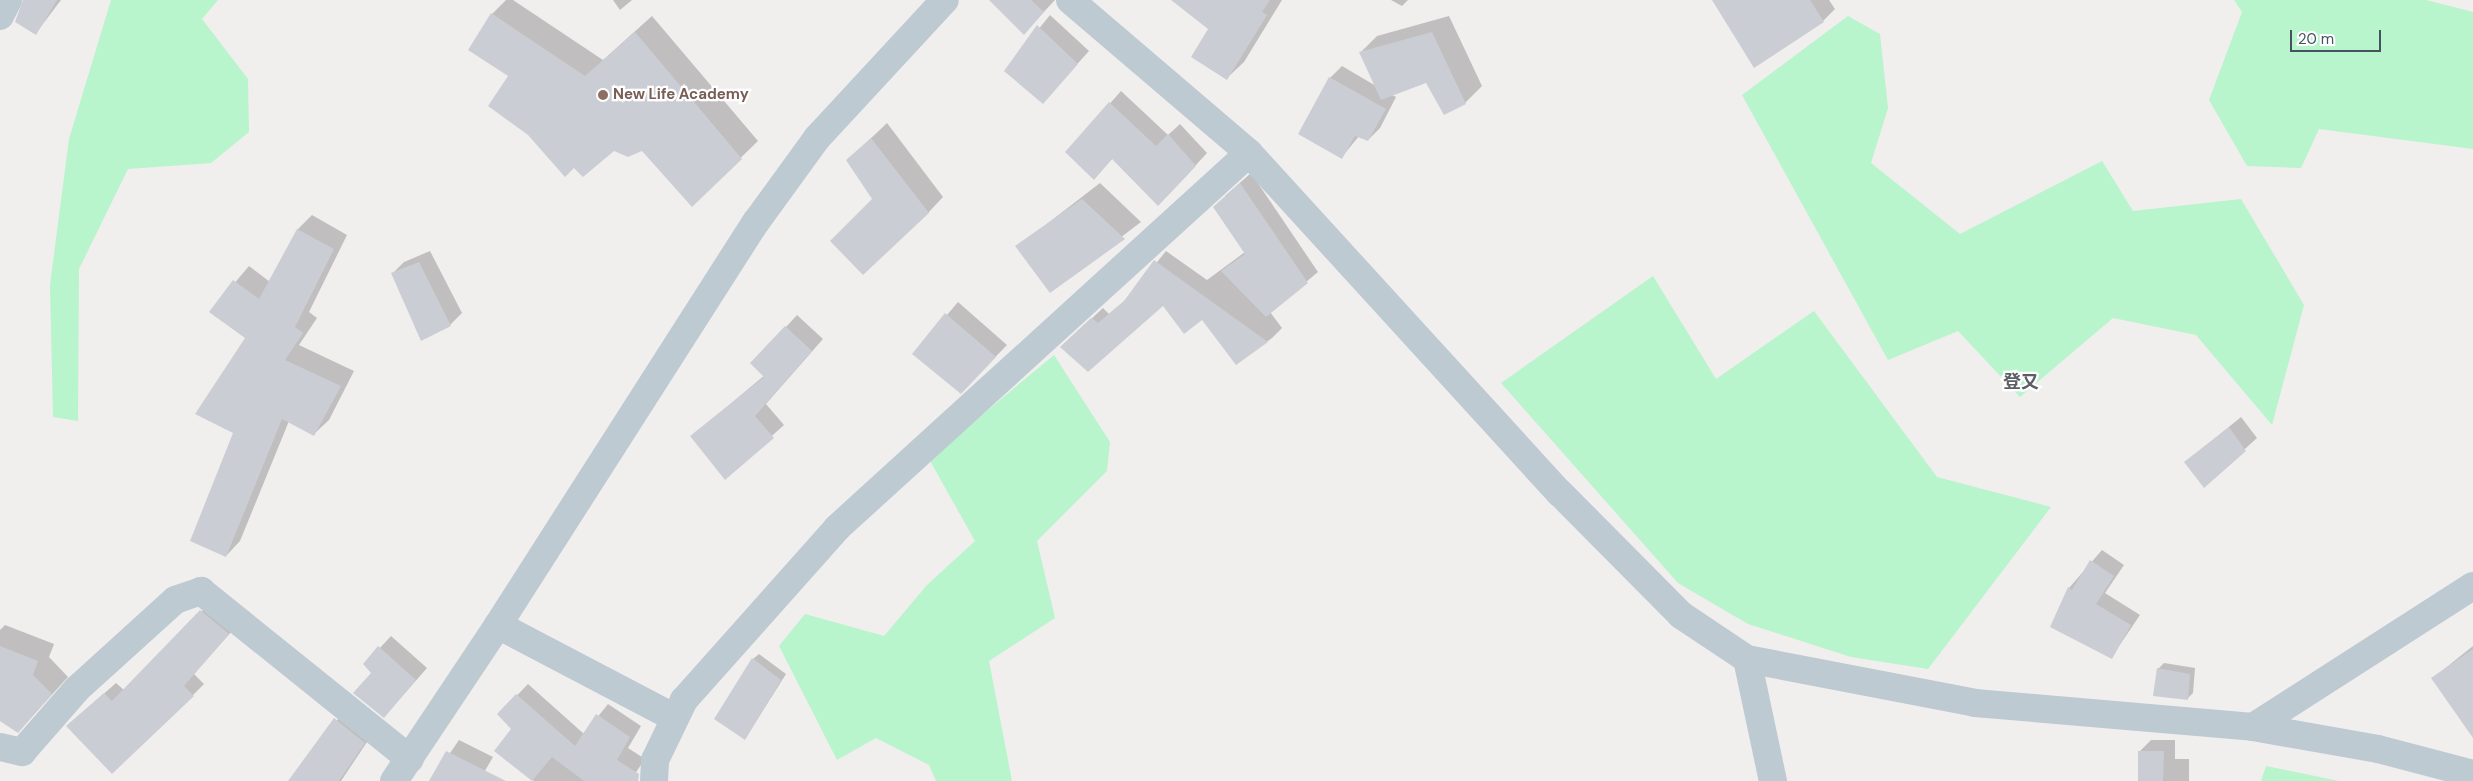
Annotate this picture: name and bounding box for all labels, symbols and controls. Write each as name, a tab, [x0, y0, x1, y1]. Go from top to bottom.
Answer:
scale bar	[2293, 20, 2384, 52]
text: 20 m	[2298, 29, 2334, 49]
place label: New Life Academy	[613, 86, 749, 104]
marker: New Life Academy	[597, 89, 609, 101]
district label: 登又	[2003, 371, 2039, 393]

